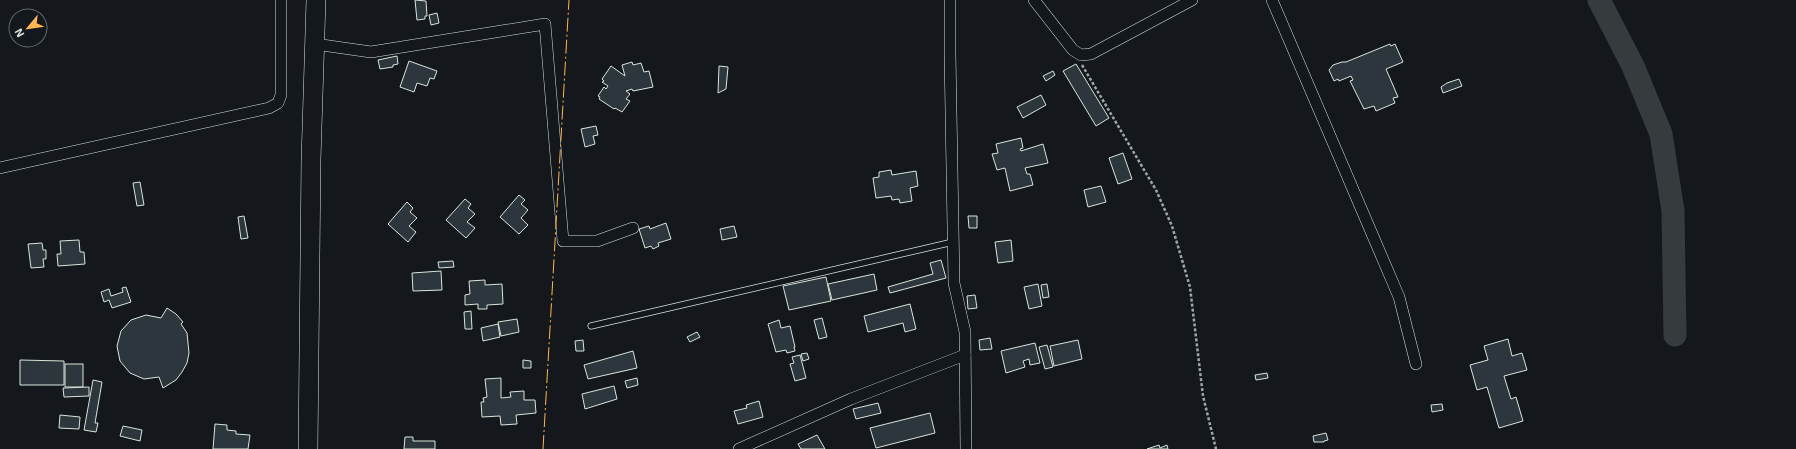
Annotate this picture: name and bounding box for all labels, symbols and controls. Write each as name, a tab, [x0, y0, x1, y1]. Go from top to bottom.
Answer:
north arrow	[8, 8, 48, 48]
text: N	[11, 26, 26, 40]

